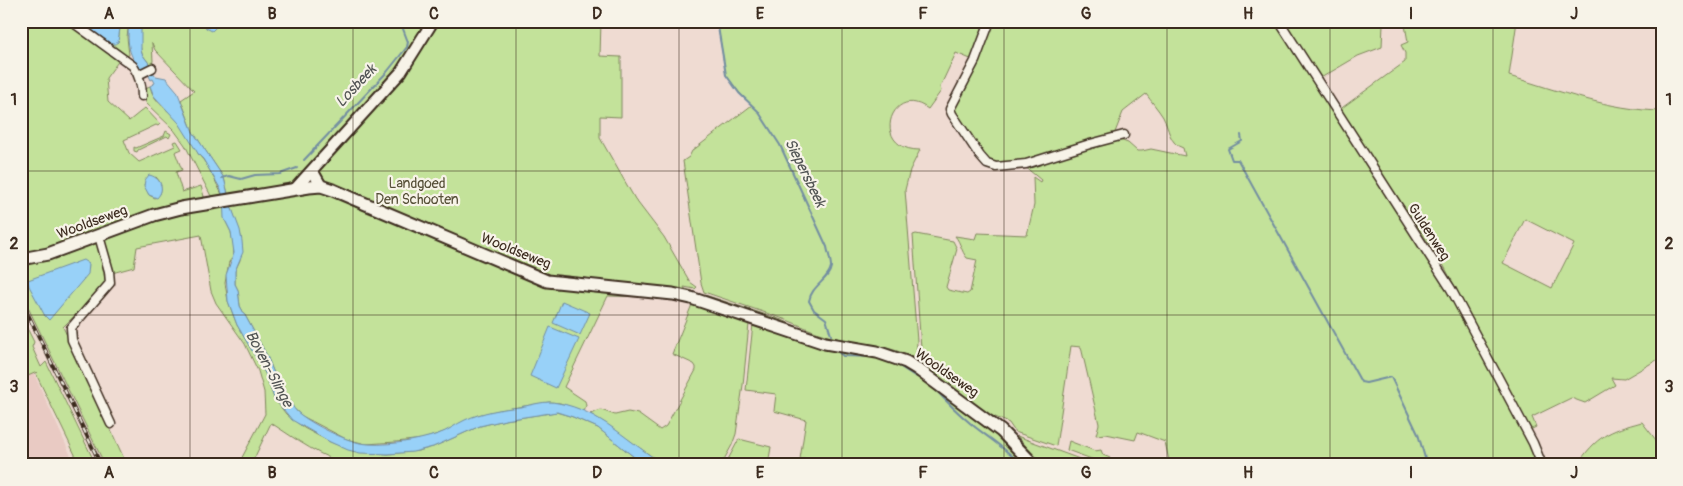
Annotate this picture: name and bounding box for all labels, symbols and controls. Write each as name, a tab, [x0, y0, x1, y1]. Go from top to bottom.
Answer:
text: A	[104, 4, 115, 24]
text: B	[267, 4, 277, 24]
text: C	[429, 4, 439, 24]
text: D	[592, 4, 602, 24]
text: E	[756, 4, 765, 24]
text: F	[918, 4, 928, 24]
text: G	[1081, 4, 1092, 24]
text: H	[1243, 4, 1253, 24]
text: I	[1409, 4, 1413, 24]
text: J	[1570, 4, 1578, 24]
water label: Losbeek	[331, 59, 382, 111]
text: 1	[11, 90, 17, 110]
text: 1	[1666, 90, 1672, 110]
water label: Siepersbeek	[780, 136, 830, 212]
park label: Landgoed Den Schooten	[375, 175, 459, 208]
street label: Guldenweg	[1404, 200, 1454, 264]
street label: Wooldseweg	[54, 201, 130, 243]
street label: Wooldseweg	[479, 229, 553, 273]
text: 2	[10, 234, 19, 254]
text: 2	[1665, 234, 1674, 254]
water label: Boven-Slinge	[241, 328, 298, 412]
street label: Wooldseweg	[912, 345, 982, 401]
text: 3	[10, 377, 19, 397]
text: 3	[1665, 377, 1674, 397]
text: A	[104, 463, 115, 483]
text: B	[267, 463, 277, 483]
text: C	[429, 463, 439, 483]
text: D	[592, 463, 602, 483]
text: E	[756, 463, 765, 483]
text: F	[918, 463, 928, 483]
text: G	[1081, 463, 1092, 483]
text: H	[1243, 463, 1253, 483]
text: I	[1409, 463, 1413, 483]
text: J	[1570, 463, 1578, 483]

